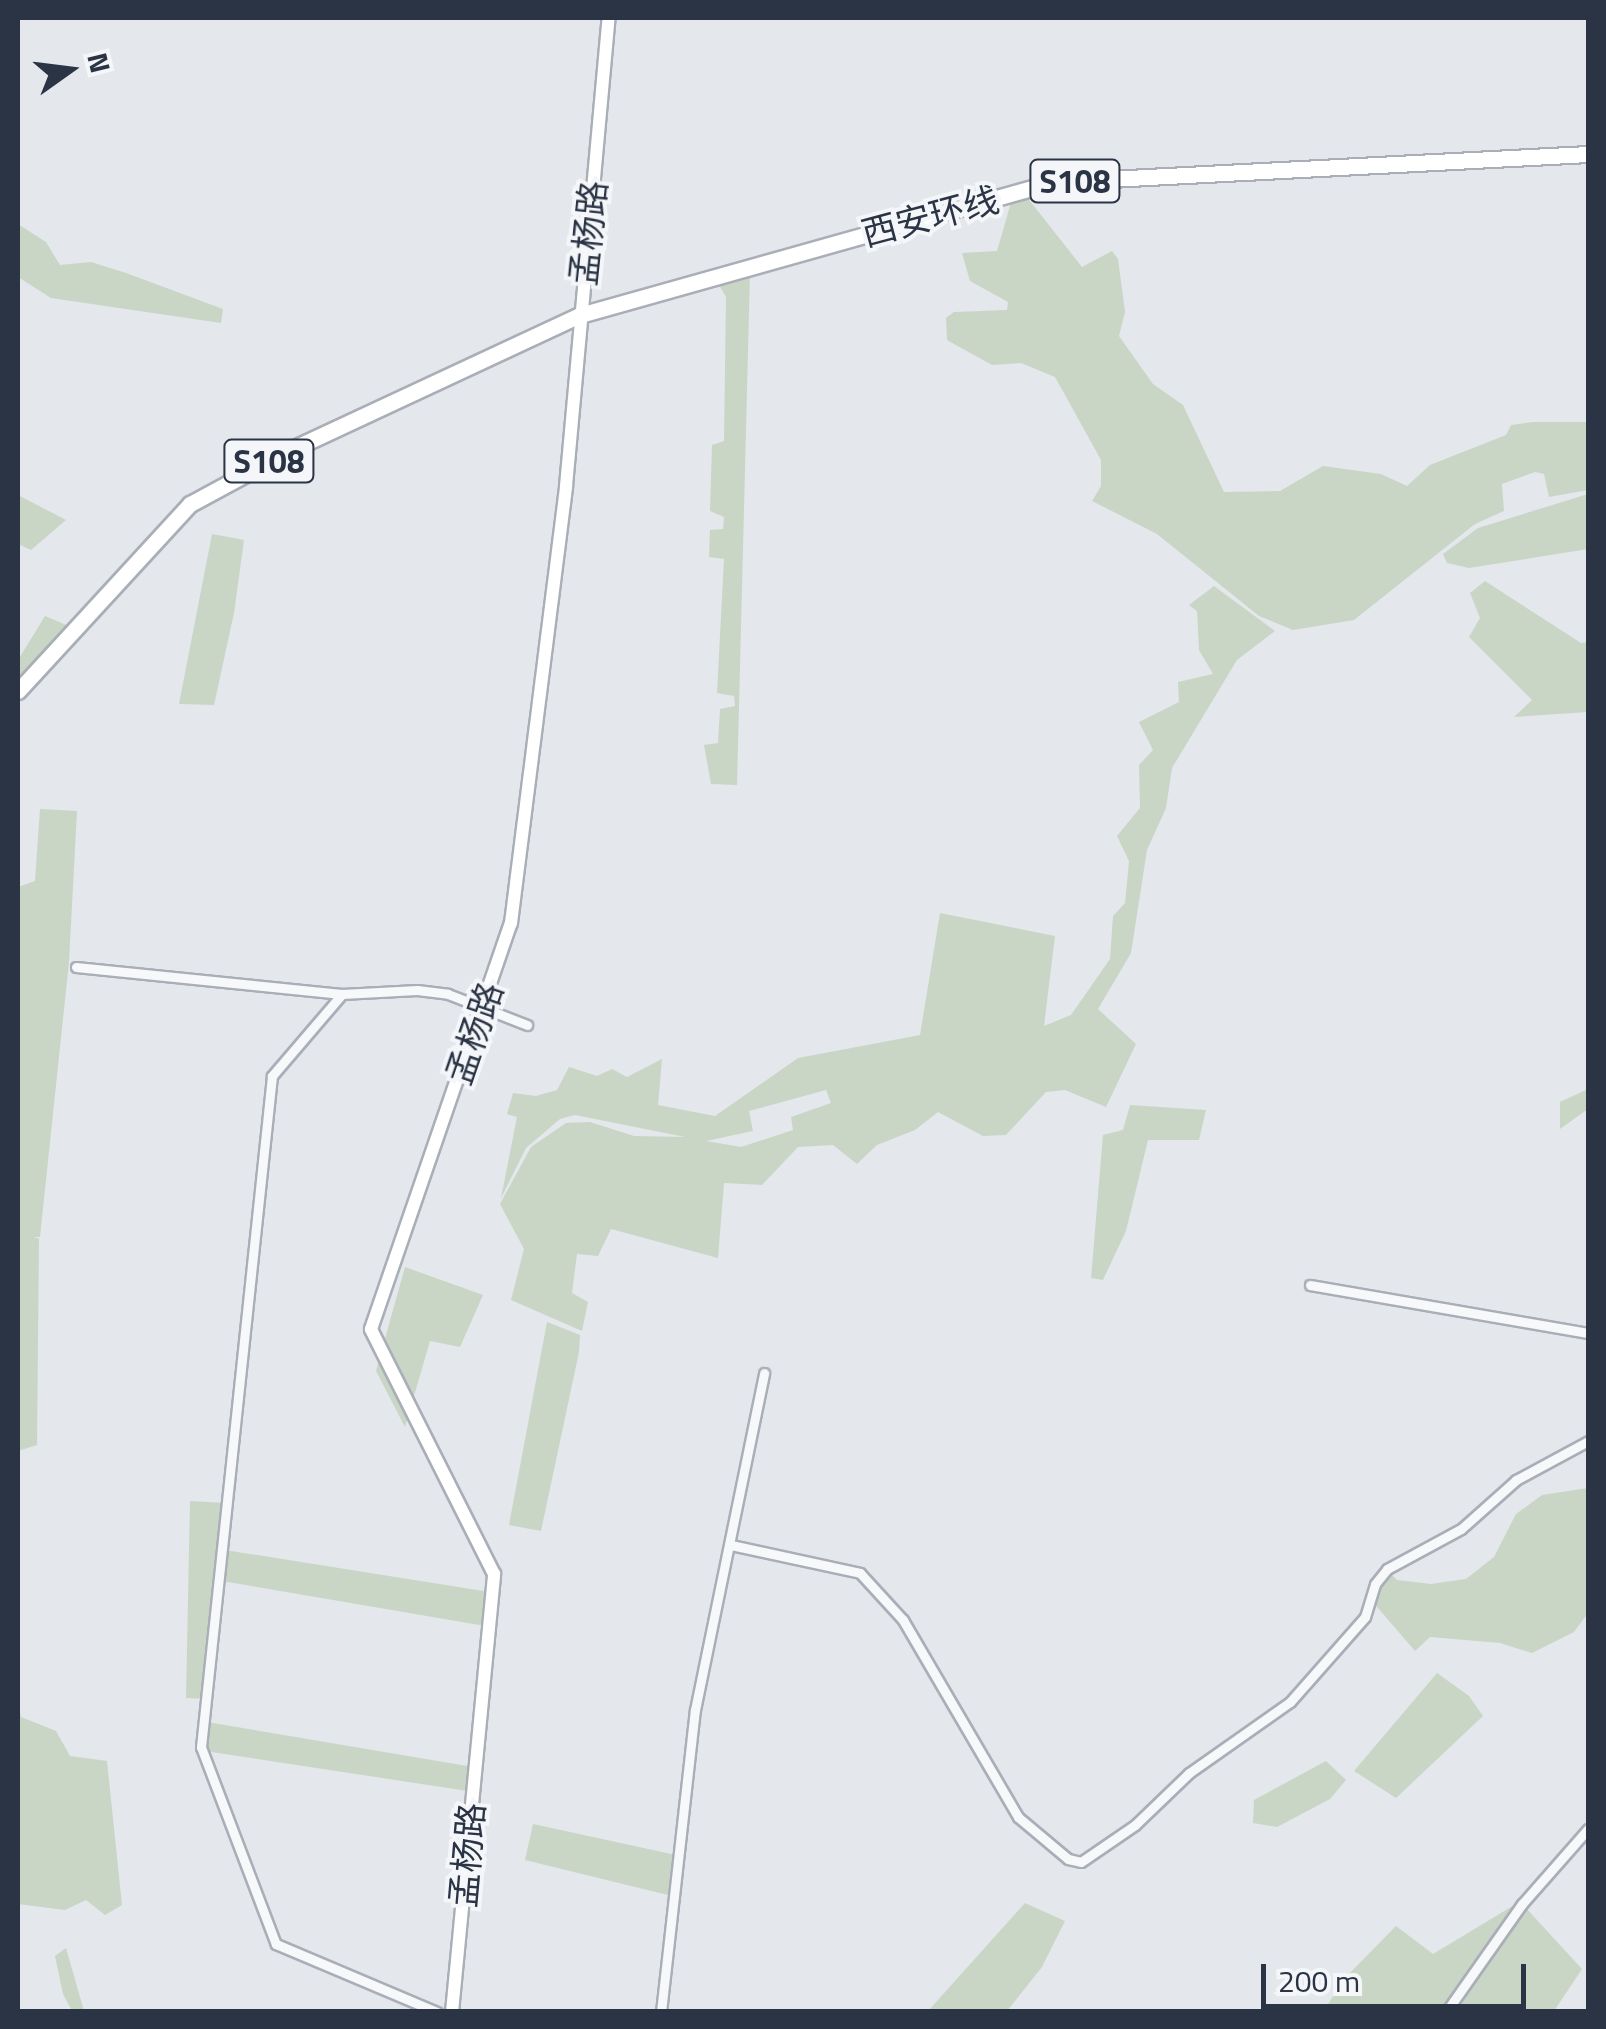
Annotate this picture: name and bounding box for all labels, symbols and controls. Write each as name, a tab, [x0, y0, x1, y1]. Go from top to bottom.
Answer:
north arrow	[20, 20, 120, 120]
text: N	[76, 48, 123, 77]
road number: S108	[1028, 154, 1122, 208]
street label: 西安环线	[857, 178, 1003, 254]
street label: 孟杨路	[562, 179, 614, 287]
road number: S108	[222, 434, 316, 488]
street label: 孟杨路	[437, 977, 511, 1089]
street label: 孟杨路	[442, 1801, 492, 1909]
scale bar	[1266, 1944, 1531, 2006]
text: 200 m	[1278, 1958, 1360, 2004]

